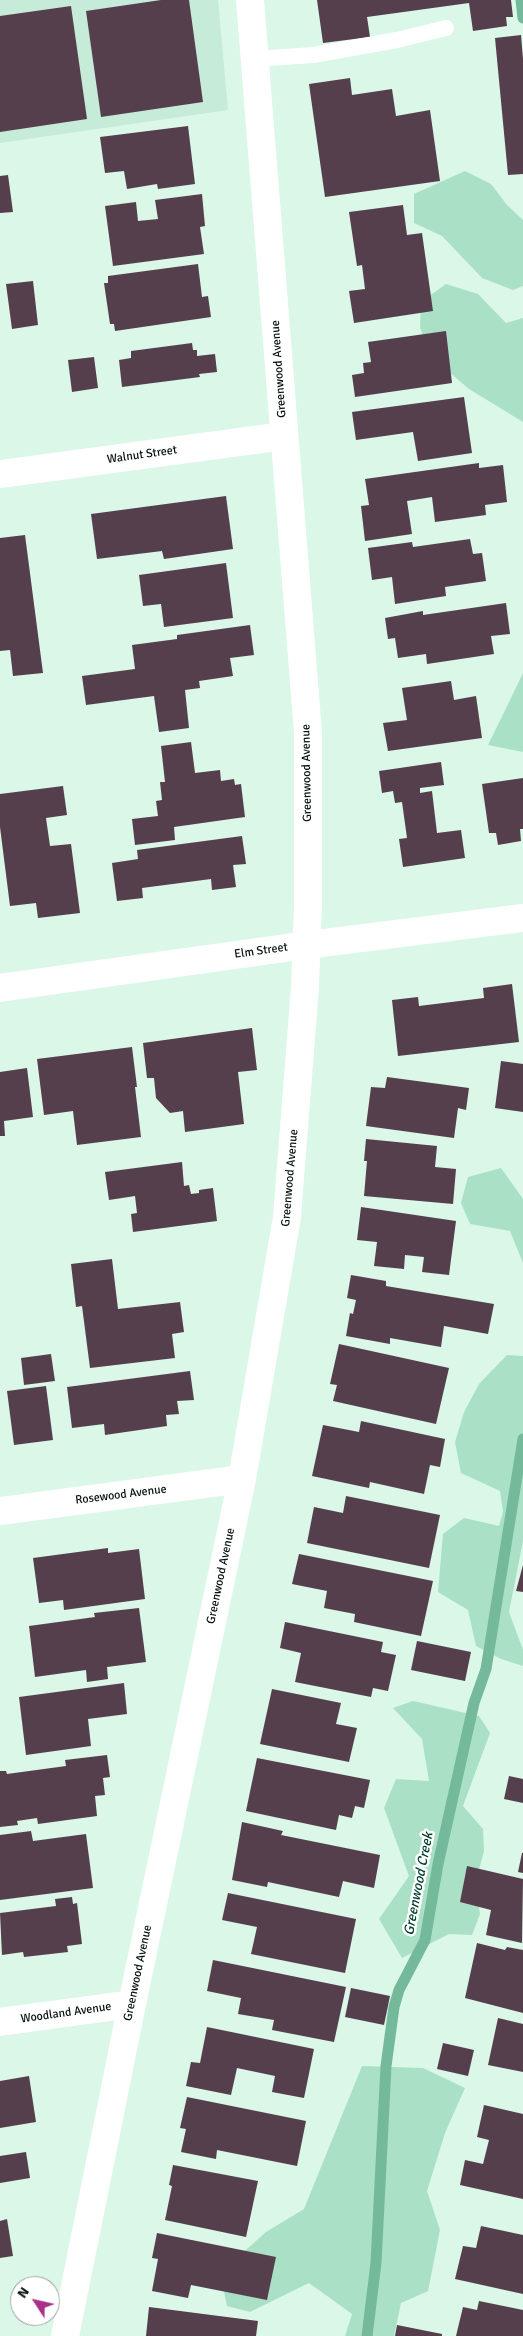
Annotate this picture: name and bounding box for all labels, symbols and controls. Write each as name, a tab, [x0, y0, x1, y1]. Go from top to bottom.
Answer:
street label: Greenwood Avenue	[268, 320, 290, 418]
street label: Walnut Street	[106, 443, 178, 467]
street label: Greenwood Avenue	[299, 724, 315, 822]
street label: Elm Street	[233, 940, 289, 962]
street label: Greenwood Avenue	[279, 1129, 301, 1227]
street label: Rosewood Avenue	[75, 1482, 167, 1508]
street label: Greenwood Avenue	[204, 1527, 238, 1625]
water label: Greenwood Creek	[401, 1831, 437, 1937]
street label: Greenwood Avenue	[121, 1924, 155, 2022]
street label: Woodland Avenue	[20, 2000, 112, 2026]
north arrow	[10, 2276, 60, 2326]
text: N	[13, 2284, 33, 2302]

